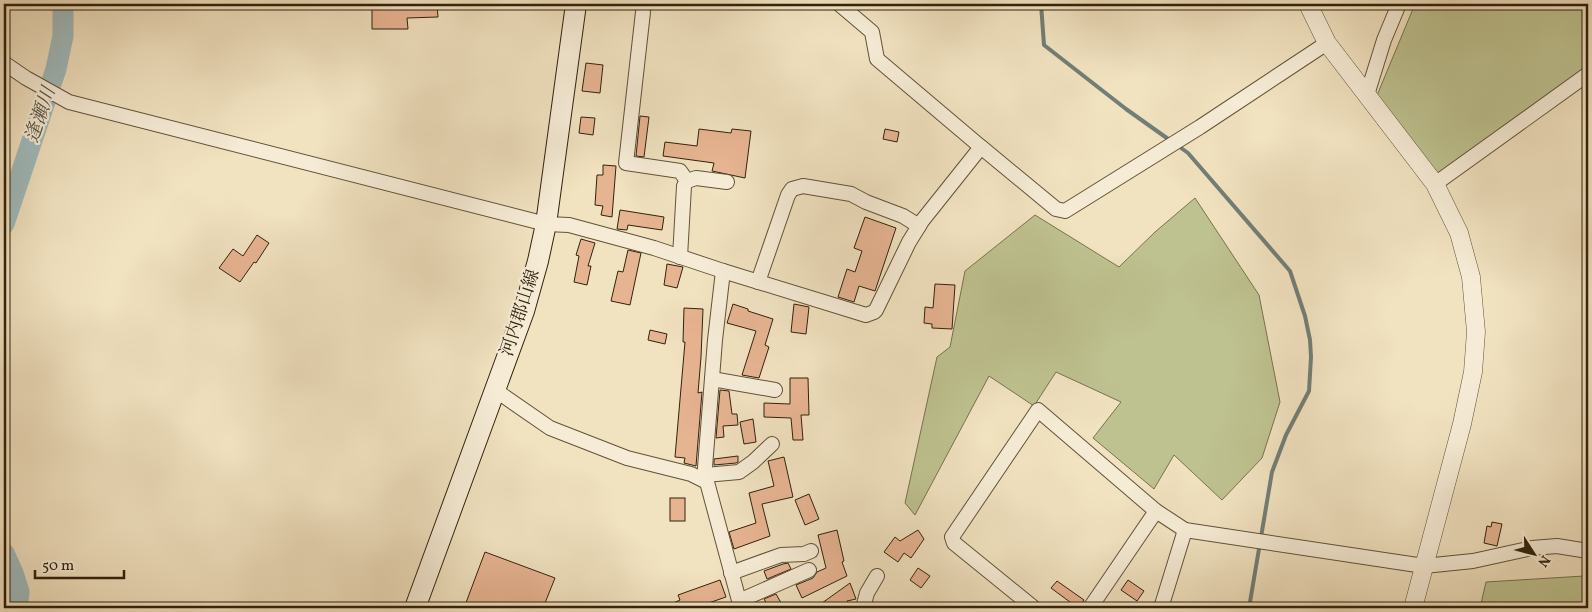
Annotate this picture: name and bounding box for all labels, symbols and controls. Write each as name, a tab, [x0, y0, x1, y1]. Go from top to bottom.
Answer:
water label: 逢瀬川	[19, 82, 63, 146]
street label: 河内郡山線	[495, 266, 547, 360]
north arrow	[1510, 530, 1560, 580]
scale bar	[35, 547, 124, 579]
text: N	[1533, 551, 1554, 570]
text: 50 m	[42, 556, 74, 577]

